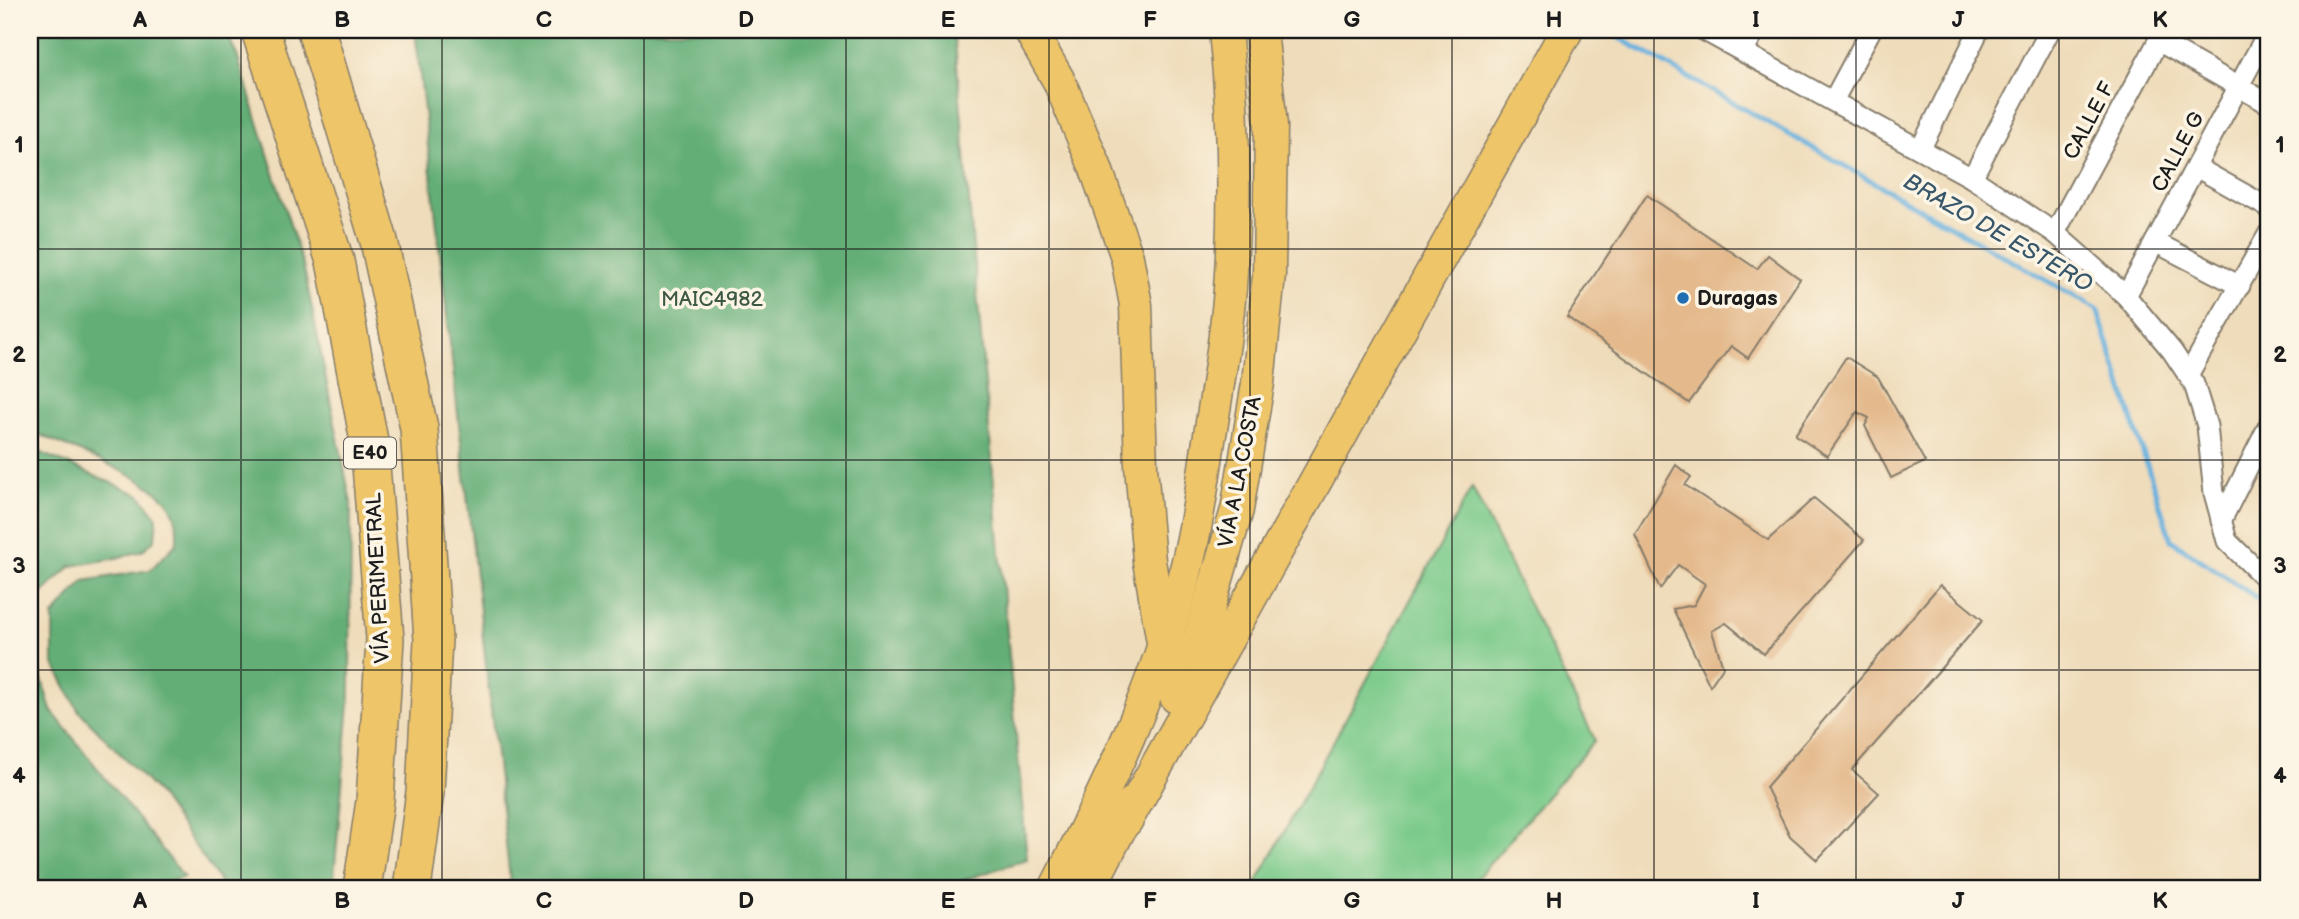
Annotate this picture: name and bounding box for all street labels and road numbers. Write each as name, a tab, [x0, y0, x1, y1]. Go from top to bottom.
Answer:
street label: CALLE F	[2058, 78, 2120, 164]
street label: CALLE G	[2147, 107, 2210, 196]
street label: VÍA A LA COSTA	[1213, 394, 1267, 550]
road number: E40	[344, 437, 396, 468]
street label: VÍA PERIMETRAL	[361, 492, 395, 664]

